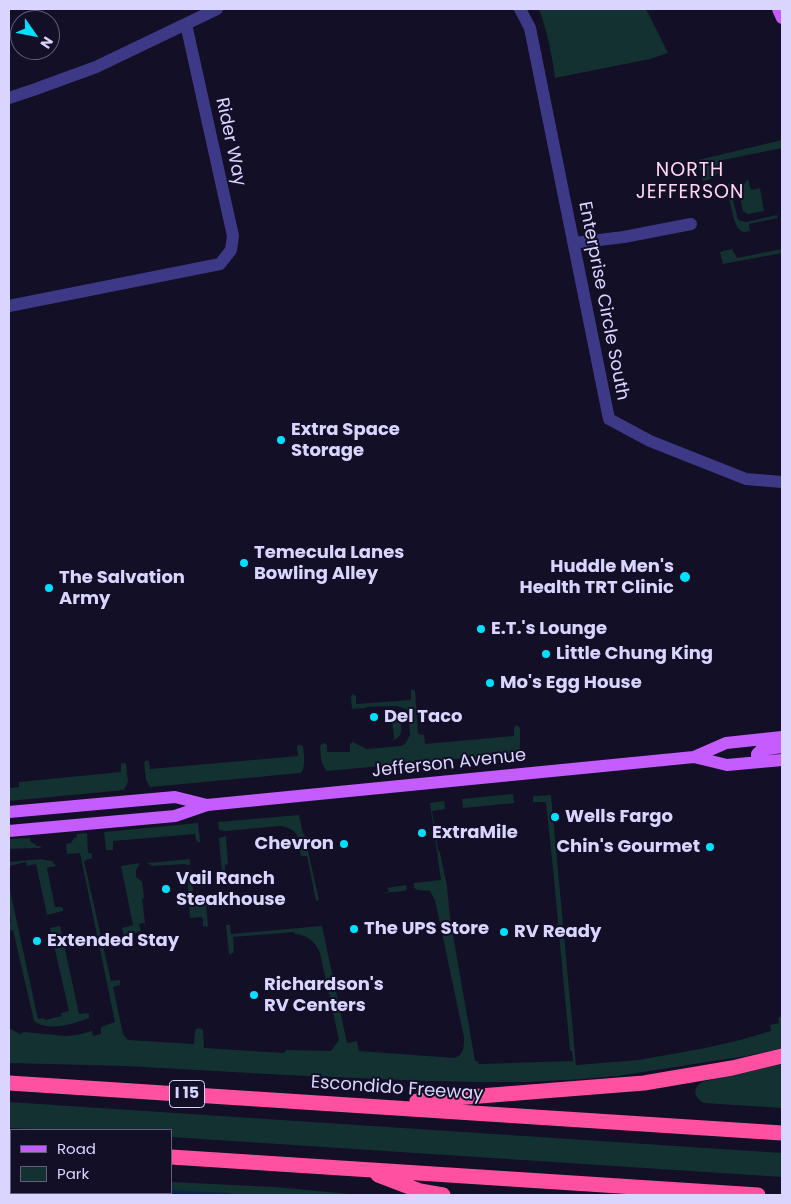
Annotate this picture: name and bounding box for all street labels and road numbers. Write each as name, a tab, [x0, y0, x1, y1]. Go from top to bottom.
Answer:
street label: Rider Way	[210, 96, 250, 188]
street label: Enterprise Circle South	[573, 200, 633, 402]
street label: Jefferson Avenue	[371, 745, 527, 783]
street label: Escondido Freeway	[310, 1072, 484, 1106]
road number: I 15	[170, 1080, 204, 1108]

